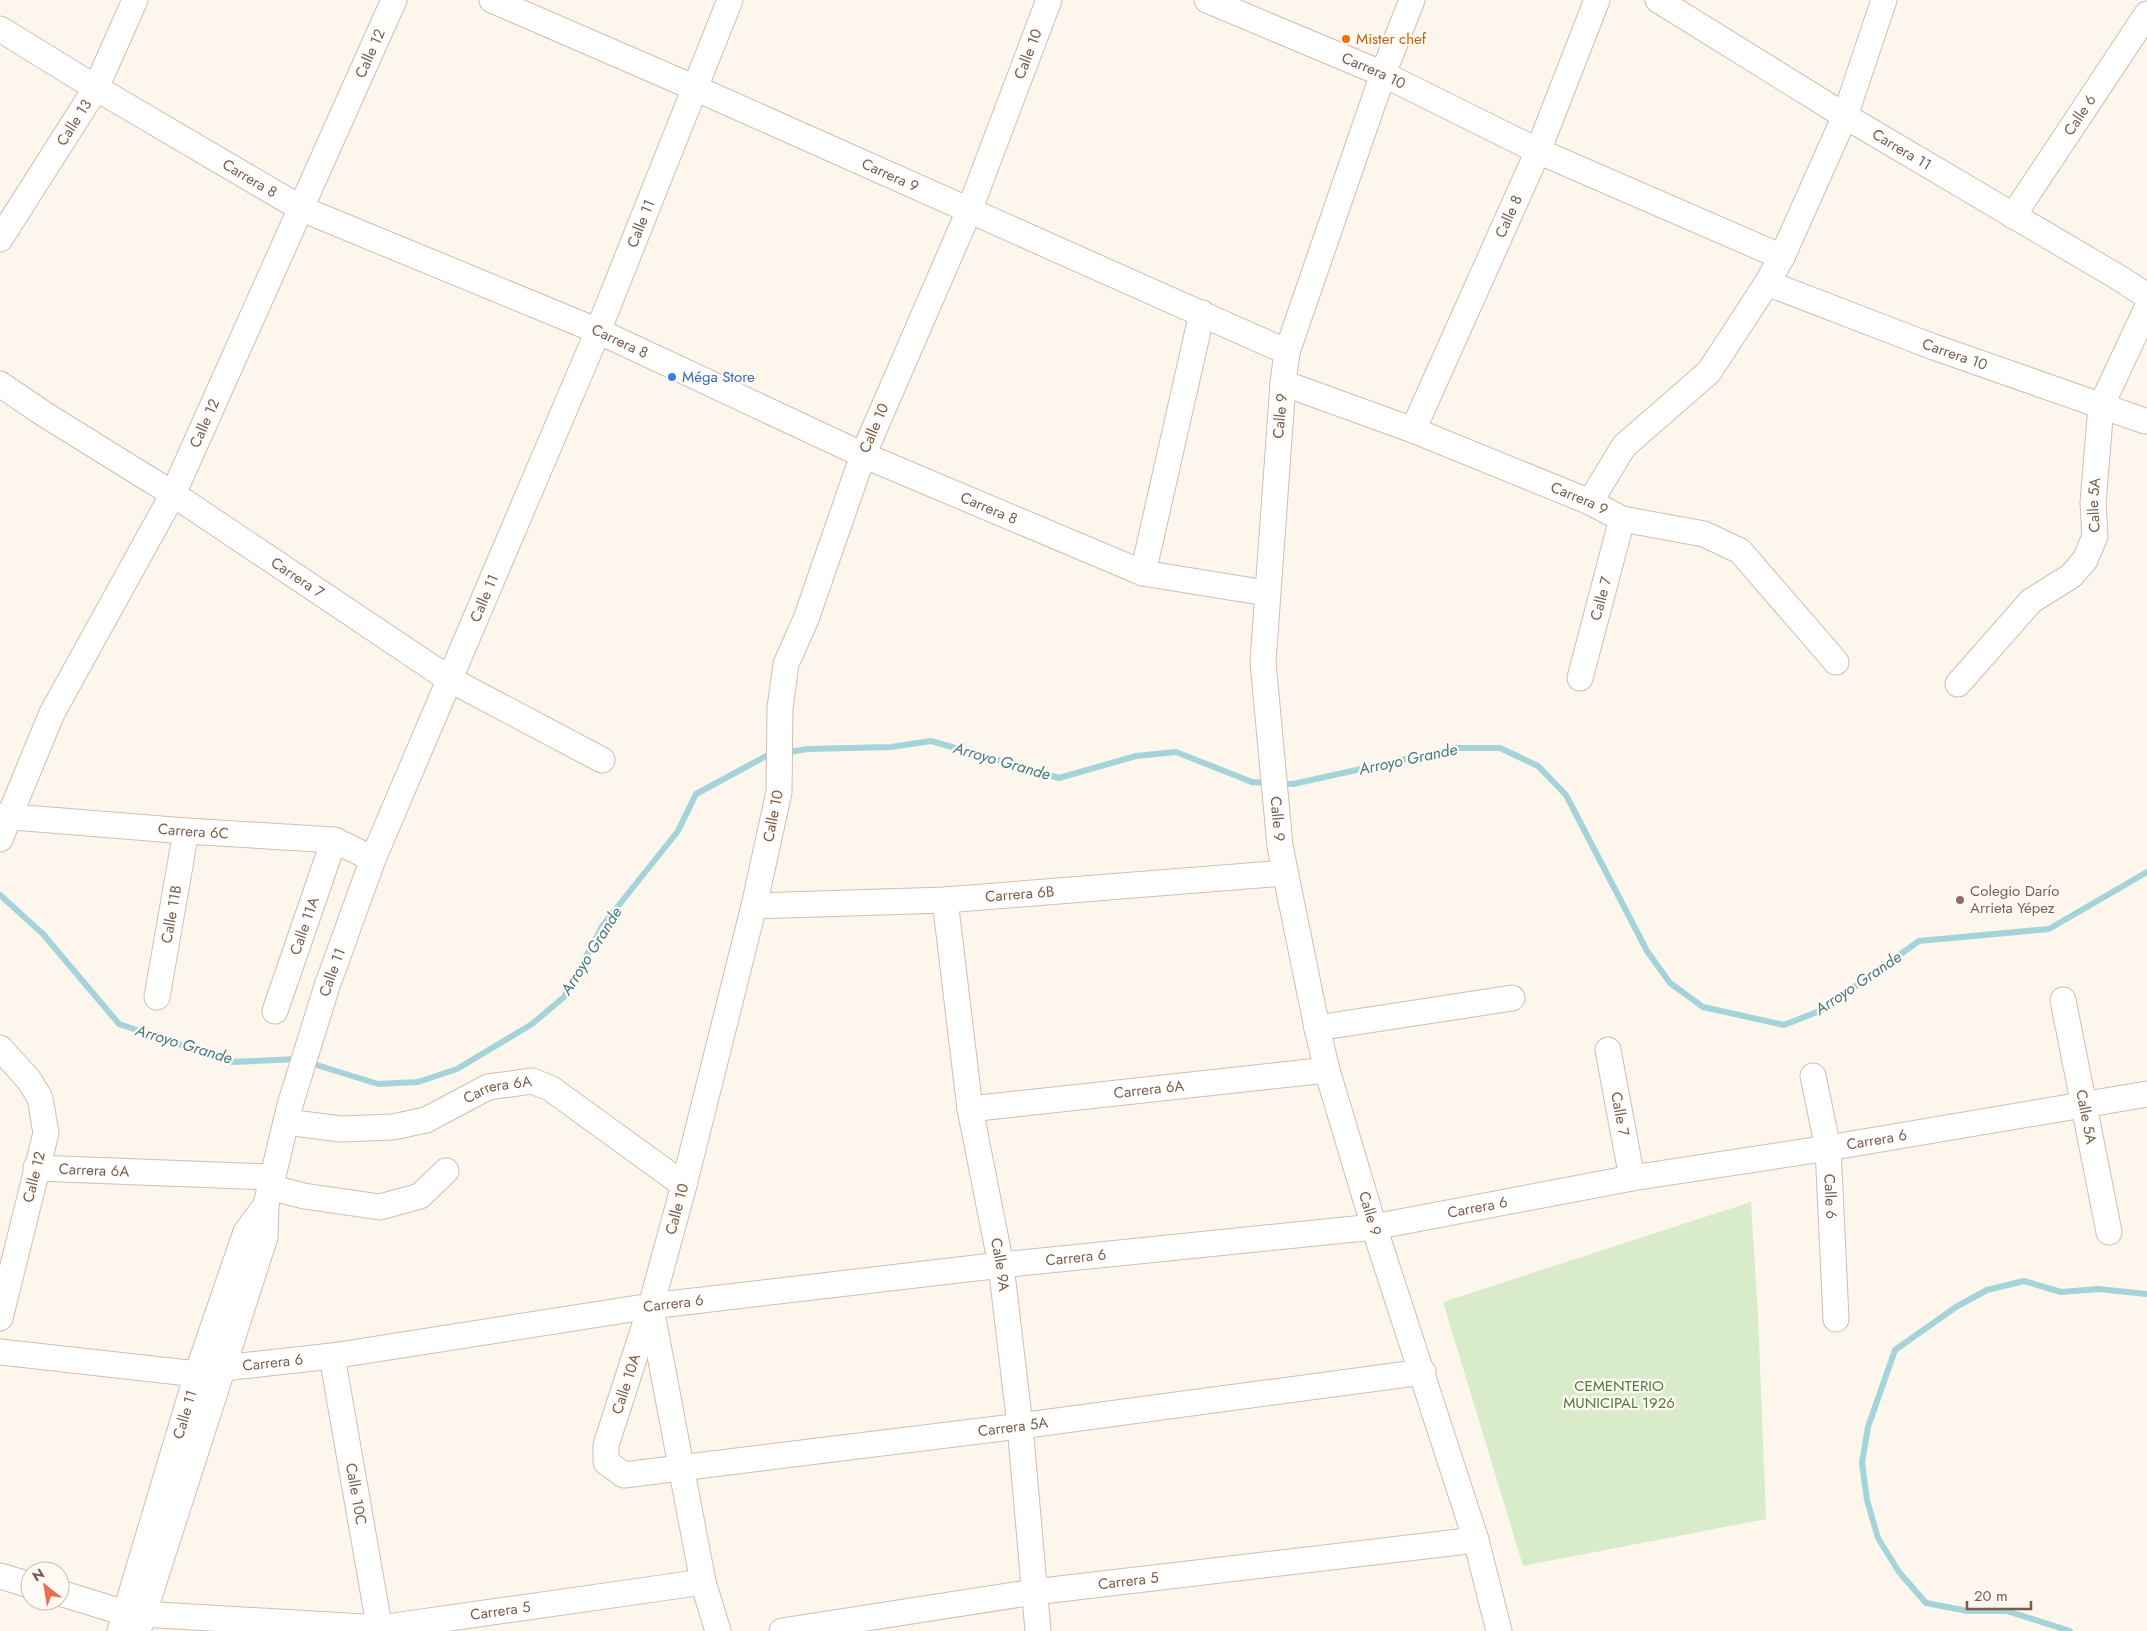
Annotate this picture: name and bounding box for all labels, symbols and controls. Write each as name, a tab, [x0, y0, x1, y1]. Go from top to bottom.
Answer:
street label: Calle 12	[349, 25, 391, 82]
street label: Calle 10	[1008, 26, 1048, 82]
place label: Mister chef	[1356, 28, 1427, 50]
marker: Mister chef	[1340, 33, 1352, 45]
street label: Carrera 10	[1338, 47, 1409, 95]
street label: Calle 6	[2058, 90, 2102, 140]
street label: Calle 13	[51, 95, 97, 150]
street label: Carrera 11	[1868, 123, 1936, 176]
street label: Carrera 9	[858, 153, 922, 197]
street label: Carrera 8	[218, 154, 281, 203]
street label: Calle 8	[1489, 191, 1528, 241]
street label: Calle 11	[621, 196, 660, 251]
street label: Carrera 8	[588, 319, 652, 364]
street label: Carrera 10	[1919, 333, 1991, 376]
place label: Méga Store	[682, 366, 755, 388]
marker: Méga Store	[666, 371, 678, 383]
street label: Calle 9	[1267, 392, 1293, 440]
street label: Calle 12	[184, 395, 225, 451]
street label: Calle 10	[854, 400, 894, 456]
street label: Carrera 9	[1547, 476, 1612, 521]
street label: Calle 5A	[2082, 477, 2106, 533]
street label: Carrera 8	[957, 486, 1021, 530]
street label: Carrera 7	[266, 552, 329, 603]
street label: Calle 11	[464, 571, 504, 626]
street label: Calle 7	[1585, 574, 1617, 623]
water label: Arroyo Grande	[950, 736, 1053, 786]
water label: Arroyo Grande	[1356, 737, 1459, 781]
street label: Calle 10	[757, 788, 789, 844]
street label: Calle 9	[1264, 795, 1291, 842]
street label: Carrera 6C	[157, 818, 230, 845]
street label: Carrera 6B	[984, 880, 1055, 908]
place label: Colegio Darío Arrieta Yépez	[1970, 880, 2059, 919]
street label: Calle 11B	[156, 884, 187, 945]
street label: Calle 11A	[284, 894, 325, 958]
marker: Colegio Darío Arrieta Yépez	[1954, 894, 1966, 906]
water label: Arroyo Grande	[554, 903, 627, 1000]
street label: Calle 11	[313, 945, 351, 999]
water label: Arroyo Grande	[1809, 946, 1906, 1021]
water label: Arroyo Grande	[132, 1018, 235, 1070]
street label: Carrera 6A	[459, 1070, 533, 1109]
street label: Carrera 6A	[1113, 1075, 1185, 1104]
street label: Calle 5A	[2070, 1088, 2102, 1146]
street label: Calle 7	[1605, 1090, 1635, 1138]
street label: Carrera 6	[1845, 1124, 1908, 1156]
street label: Calle 12	[17, 1149, 51, 1205]
street label: Carrera 6A	[58, 1158, 130, 1183]
street label: Calle 6	[1818, 1173, 1842, 1220]
street label: Calle 10	[660, 1181, 694, 1237]
street label: Calle 9	[1353, 1189, 1387, 1239]
street label: Carrera 6	[1445, 1191, 1509, 1224]
street label: Calle 9A	[985, 1236, 1015, 1293]
street label: Carrera 6	[1044, 1243, 1107, 1271]
street label: Carrera 6	[642, 1289, 705, 1318]
street label: Carrera 6	[241, 1348, 304, 1377]
street label: Calle 10A	[606, 1351, 646, 1417]
park label: CEMENTERIO MUNICIPAL 1926	[1563, 1375, 1675, 1414]
street label: Calle 11	[167, 1387, 203, 1442]
street label: Carrera 5A	[977, 1411, 1050, 1442]
street label: Calle 10C	[340, 1461, 372, 1527]
north arrow	[20, 1561, 70, 1611]
text: N	[28, 1563, 48, 1586]
street label: Carrera 5	[1097, 1566, 1160, 1595]
scale bar	[1967, 1578, 2031, 1610]
text: 20 m	[1974, 1585, 2008, 1607]
street label: Carrera 5	[469, 1596, 532, 1626]

